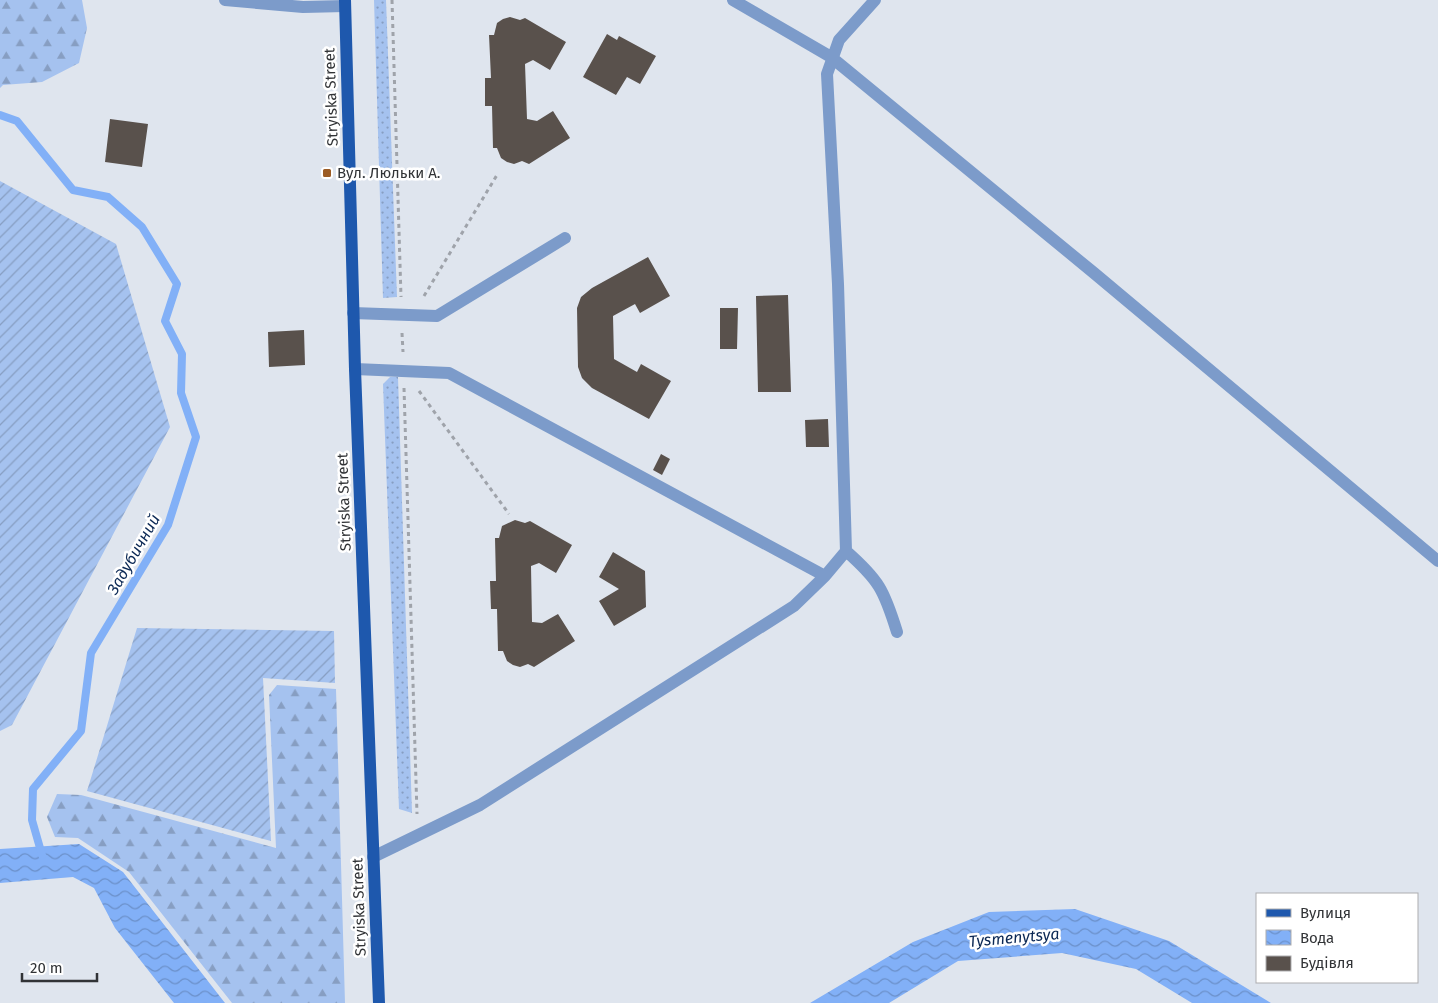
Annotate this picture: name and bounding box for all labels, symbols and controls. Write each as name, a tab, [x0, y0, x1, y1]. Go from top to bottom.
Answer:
street label: Stryiska Street	[320, 47, 342, 146]
place label: Вул. Люльки А.	[337, 164, 440, 182]
marker: Вул. Люльки А.	[321, 167, 333, 179]
street label: Stryiska Street	[333, 452, 355, 551]
water label: Задубичний	[102, 511, 164, 599]
street label: Stryiska Street	[348, 857, 370, 956]
legend	[1256, 893, 1418, 983]
text: Вулиця	[1300, 904, 1351, 922]
water label: Tysmenytsya	[968, 924, 1060, 951]
text: Вода	[1300, 929, 1334, 947]
scale bar	[22, 950, 98, 982]
text: Будівля	[1300, 954, 1354, 972]
text: 20 m	[30, 959, 63, 977]

